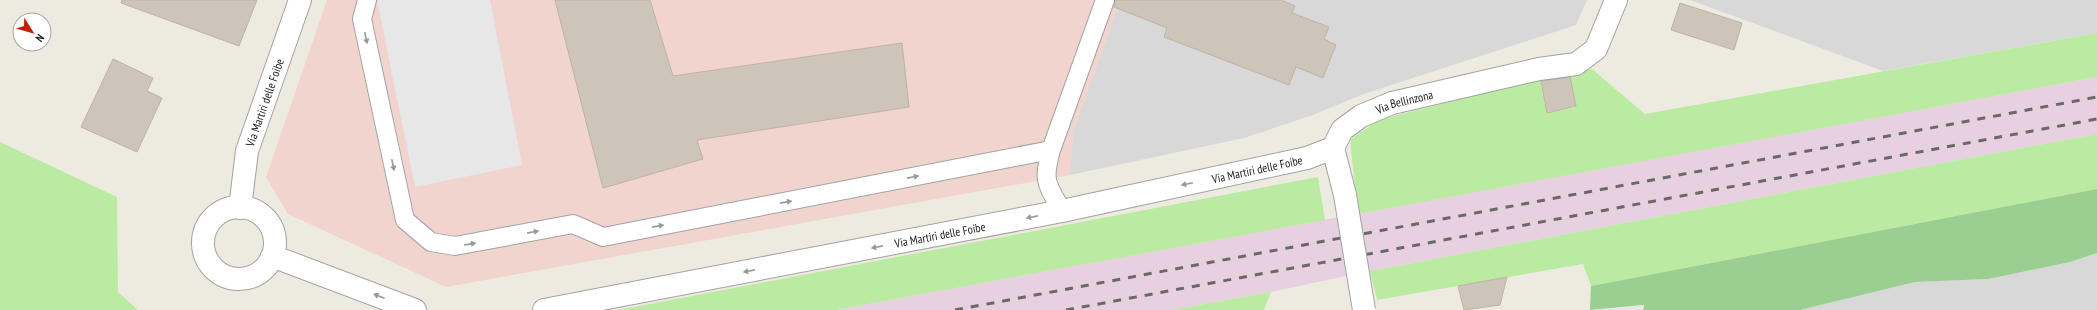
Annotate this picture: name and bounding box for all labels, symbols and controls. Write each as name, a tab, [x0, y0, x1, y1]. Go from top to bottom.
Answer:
north arrow	[12, 12, 52, 52]
text: N	[33, 31, 47, 45]
one-way arrow	[364, 32, 370, 44]
street label: Via Martiri delle Foibe	[241, 56, 286, 149]
street label: Via Bellinzona	[1372, 86, 1435, 117]
street label: Via Martiri delle Foibe	[1209, 152, 1304, 186]
one-way arrow	[391, 159, 397, 171]
one-way arrow	[907, 174, 919, 180]
one-way arrow	[1181, 182, 1193, 188]
one-way arrow	[780, 198, 792, 204]
one-way arrow	[1026, 214, 1038, 220]
street label: Via Martiri delle Foibe	[892, 218, 987, 251]
one-way arrow	[652, 223, 664, 229]
one-way arrow	[527, 229, 539, 235]
one-way arrow	[464, 240, 476, 246]
one-way arrow	[871, 244, 883, 250]
one-way arrow	[743, 268, 756, 274]
one-way arrow	[373, 293, 385, 299]

